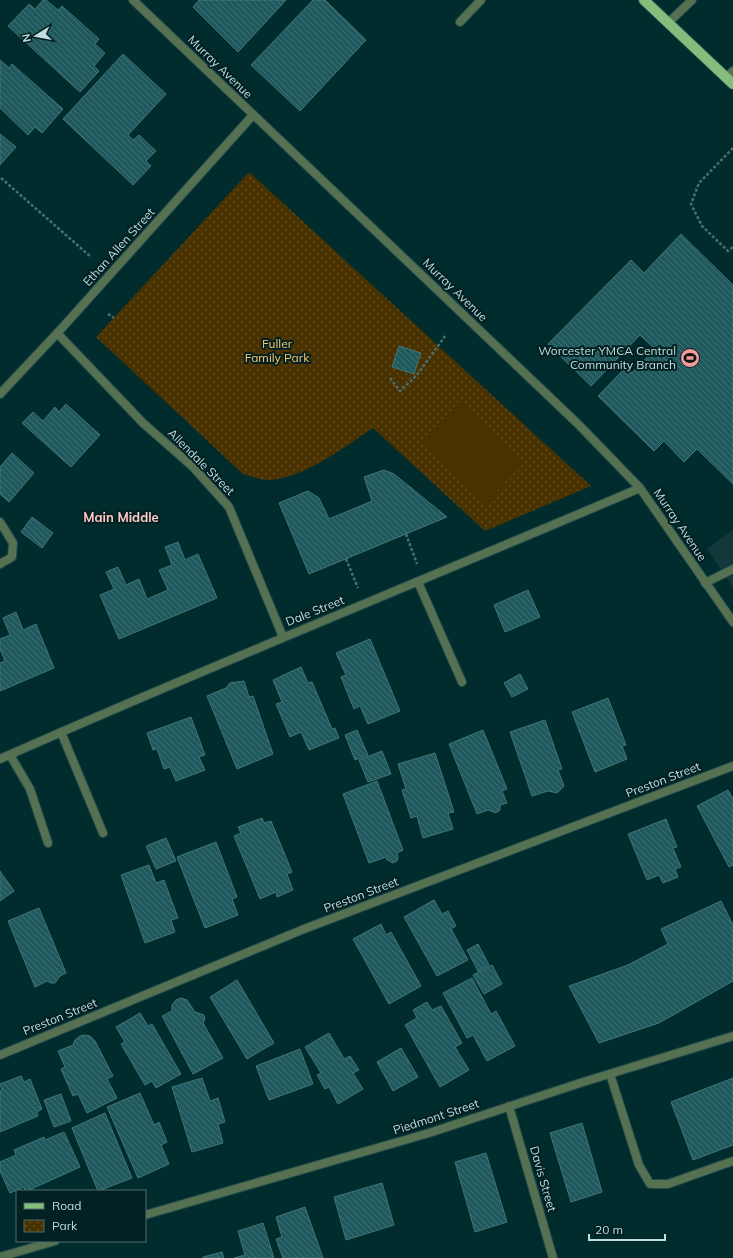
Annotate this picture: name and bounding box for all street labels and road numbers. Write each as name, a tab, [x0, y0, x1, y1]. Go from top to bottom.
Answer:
street label: Murray Avenue	[185, 32, 256, 101]
street label: Ethan Allen Street	[80, 204, 158, 289]
street label: Murray Avenue	[420, 255, 491, 324]
street label: Allendale Street	[165, 425, 238, 498]
street label: Murray Avenue	[651, 486, 710, 564]
street label: Dale Street	[283, 592, 346, 629]
street label: Preston Street	[623, 758, 702, 801]
street label: Preston Street	[321, 873, 400, 916]
street label: Preston Street	[21, 995, 99, 1038]
street label: Piedmont Street	[391, 1096, 481, 1137]
street label: Davis Street	[527, 1144, 560, 1213]

